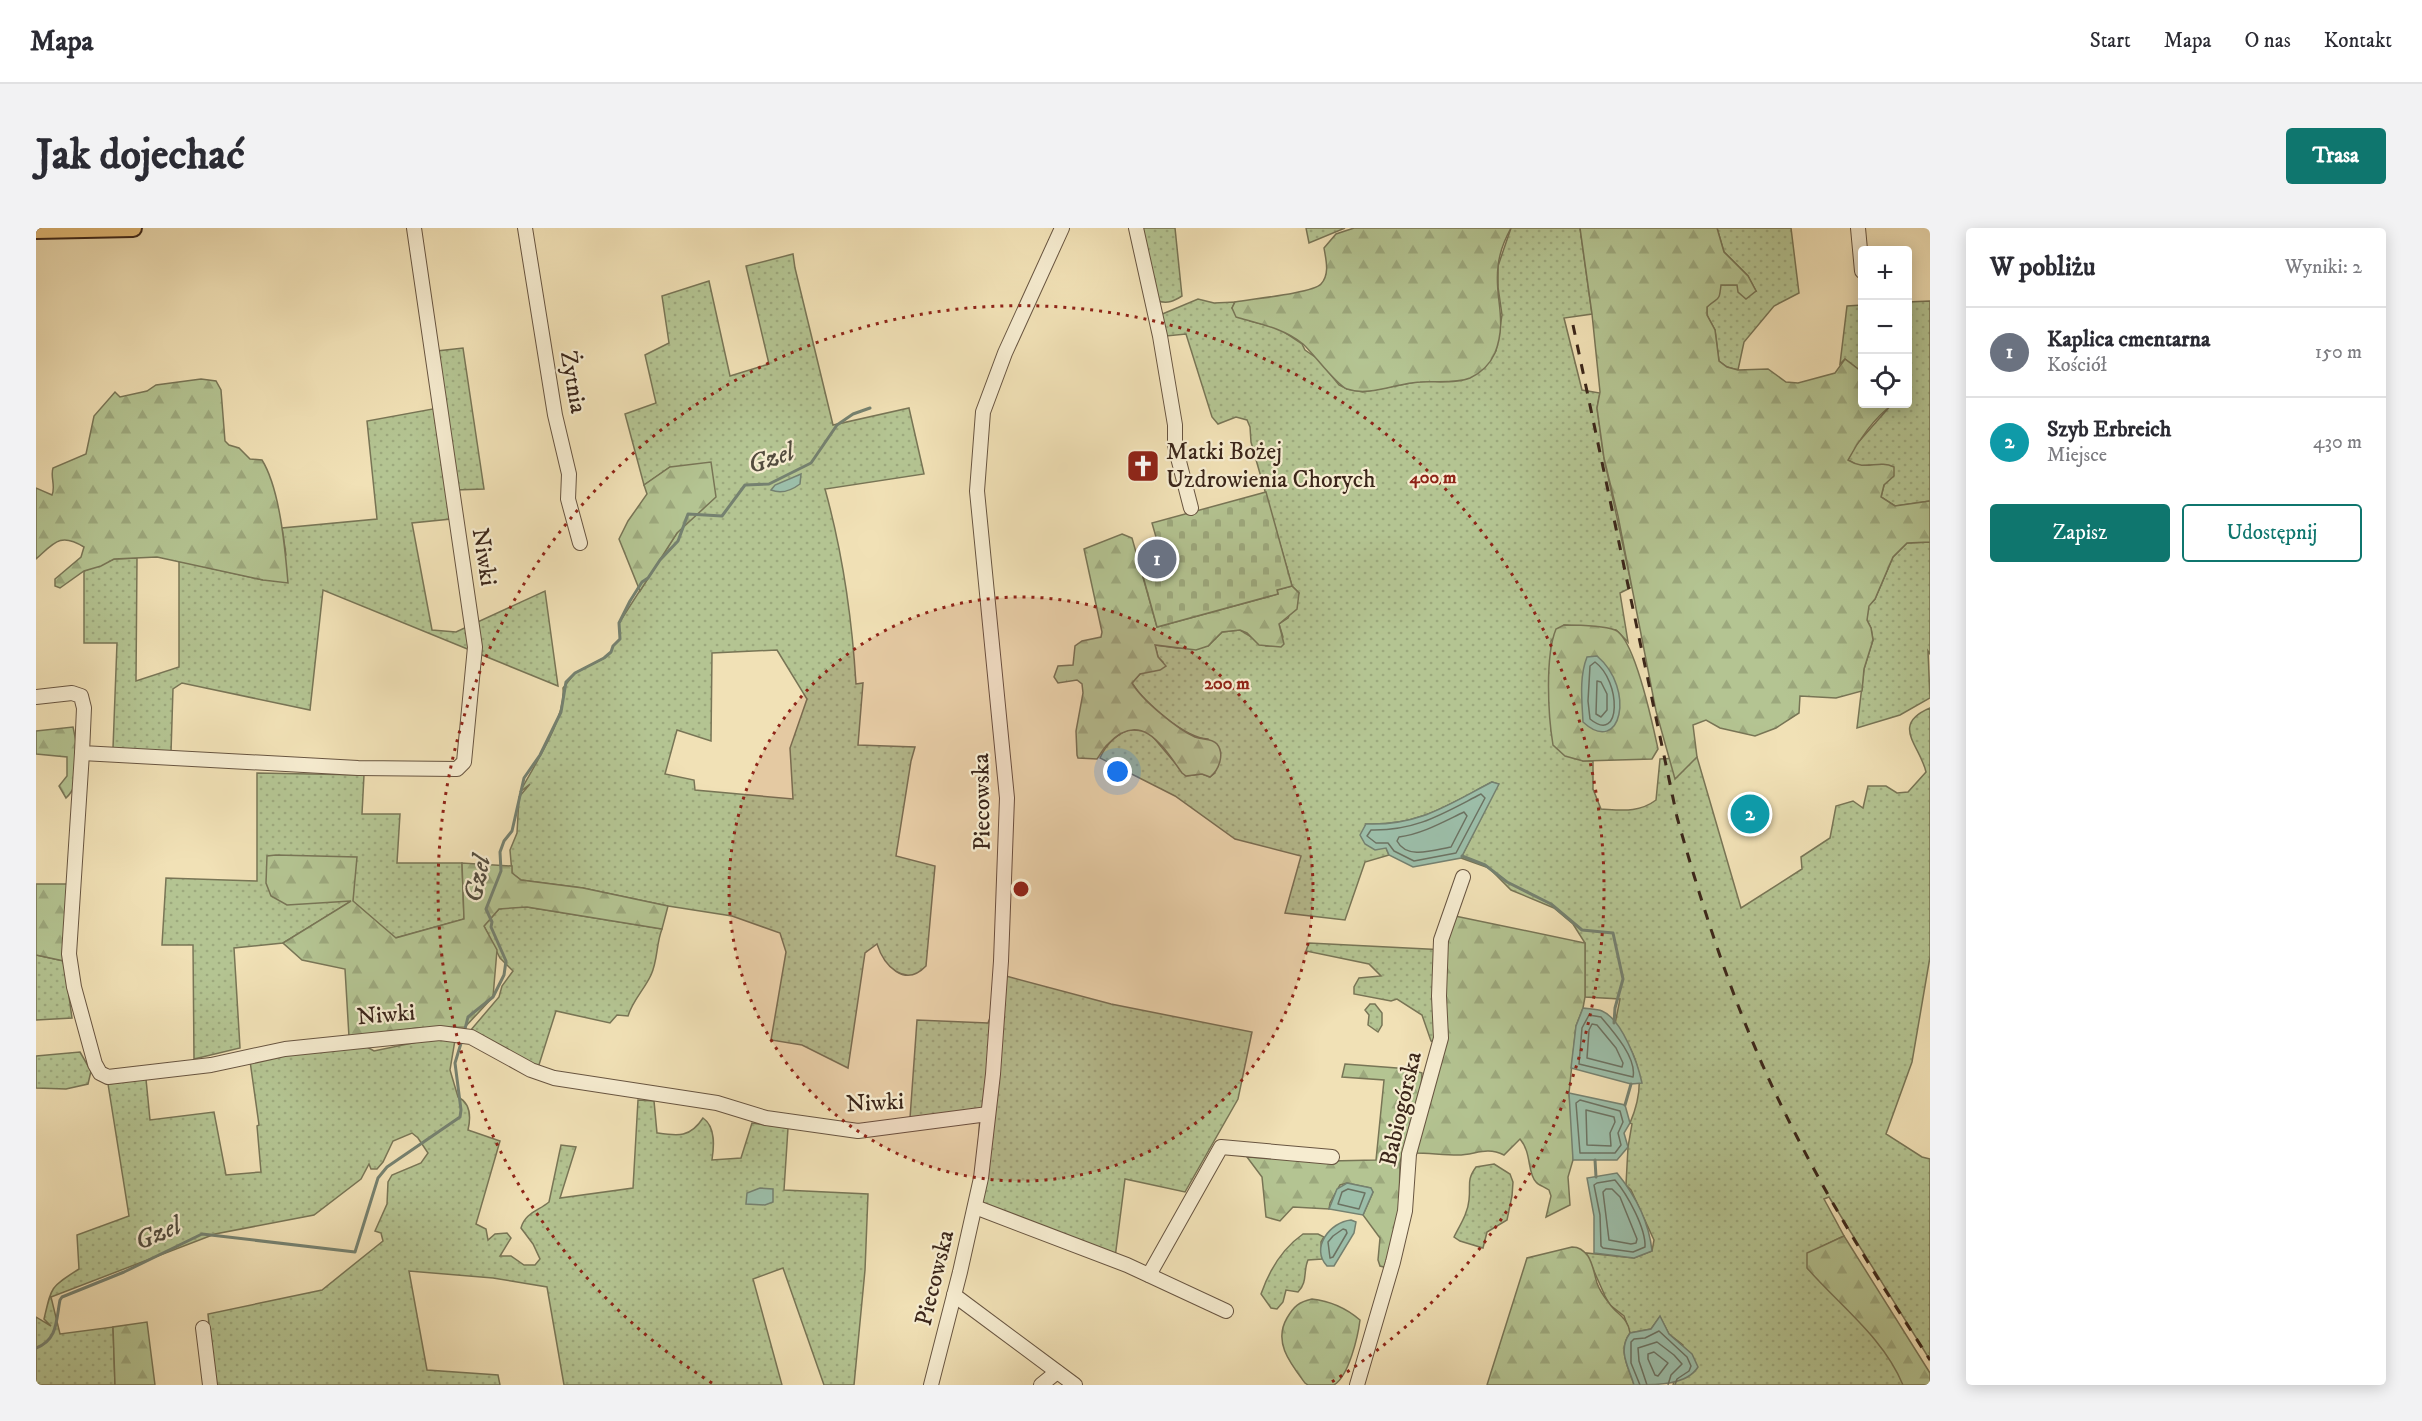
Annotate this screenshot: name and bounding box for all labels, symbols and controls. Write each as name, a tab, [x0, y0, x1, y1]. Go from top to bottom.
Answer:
text: Mapa	[30, 24, 93, 59]
text: Start	[2090, 28, 2131, 54]
text: Mapa	[2164, 28, 2211, 54]
text: O nas	[2244, 28, 2291, 54]
text: Kontakt	[2324, 28, 2392, 54]
button: Trasa	[2286, 128, 2386, 184]
text: Jak dojechać	[36, 130, 244, 182]
map controls	[1858, 246, 1912, 408]
button: +	[1858, 246, 1912, 300]
text: W pobliżu	[1990, 251, 2095, 284]
text: Wyniki: 2	[2285, 255, 2362, 280]
button: −	[1858, 300, 1912, 354]
text: Kaplica cmentarna	[2047, 326, 2210, 353]
text: 1	[2006, 340, 2013, 365]
text: 150 m	[2315, 340, 2362, 365]
street label: Żytnia	[553, 348, 594, 416]
text: Kościół	[2047, 353, 2107, 378]
button: locate	[1858, 354, 1912, 408]
text: Szyb Erbreich	[2047, 416, 2171, 443]
text: 2	[2005, 430, 2014, 455]
text: 430 m	[2313, 430, 2362, 455]
water label: Gzel	[743, 434, 802, 483]
place label: Matki Bożej Uzdrowienia Chorych	[1166, 437, 1376, 495]
text: Miejsce	[2047, 443, 2107, 468]
church icon: Matki Bożej Uzdrowienia Chorych	[1125, 448, 1161, 484]
text: 400 m	[1408, 467, 1457, 489]
button: Zapisz	[1990, 504, 2170, 562]
button: Udostępnij	[2182, 504, 2362, 562]
street label: Niwki	[465, 526, 503, 588]
pin: 1	[1138, 536, 1176, 582]
text: 200 m	[1204, 673, 1250, 695]
street label: Piecowska	[966, 752, 998, 851]
your location	[1103, 757, 1132, 786]
pin: 2	[1730, 792, 1770, 836]
water label: Gzel	[457, 850, 499, 905]
centre of rings	[1011, 879, 1031, 899]
street label: Niwki	[356, 998, 416, 1032]
street label: Babiogórska	[1373, 1048, 1429, 1169]
street label: Niwki	[845, 1086, 905, 1120]
water label: Gzel	[130, 1208, 189, 1259]
street label: Piecowska	[909, 1226, 962, 1329]

